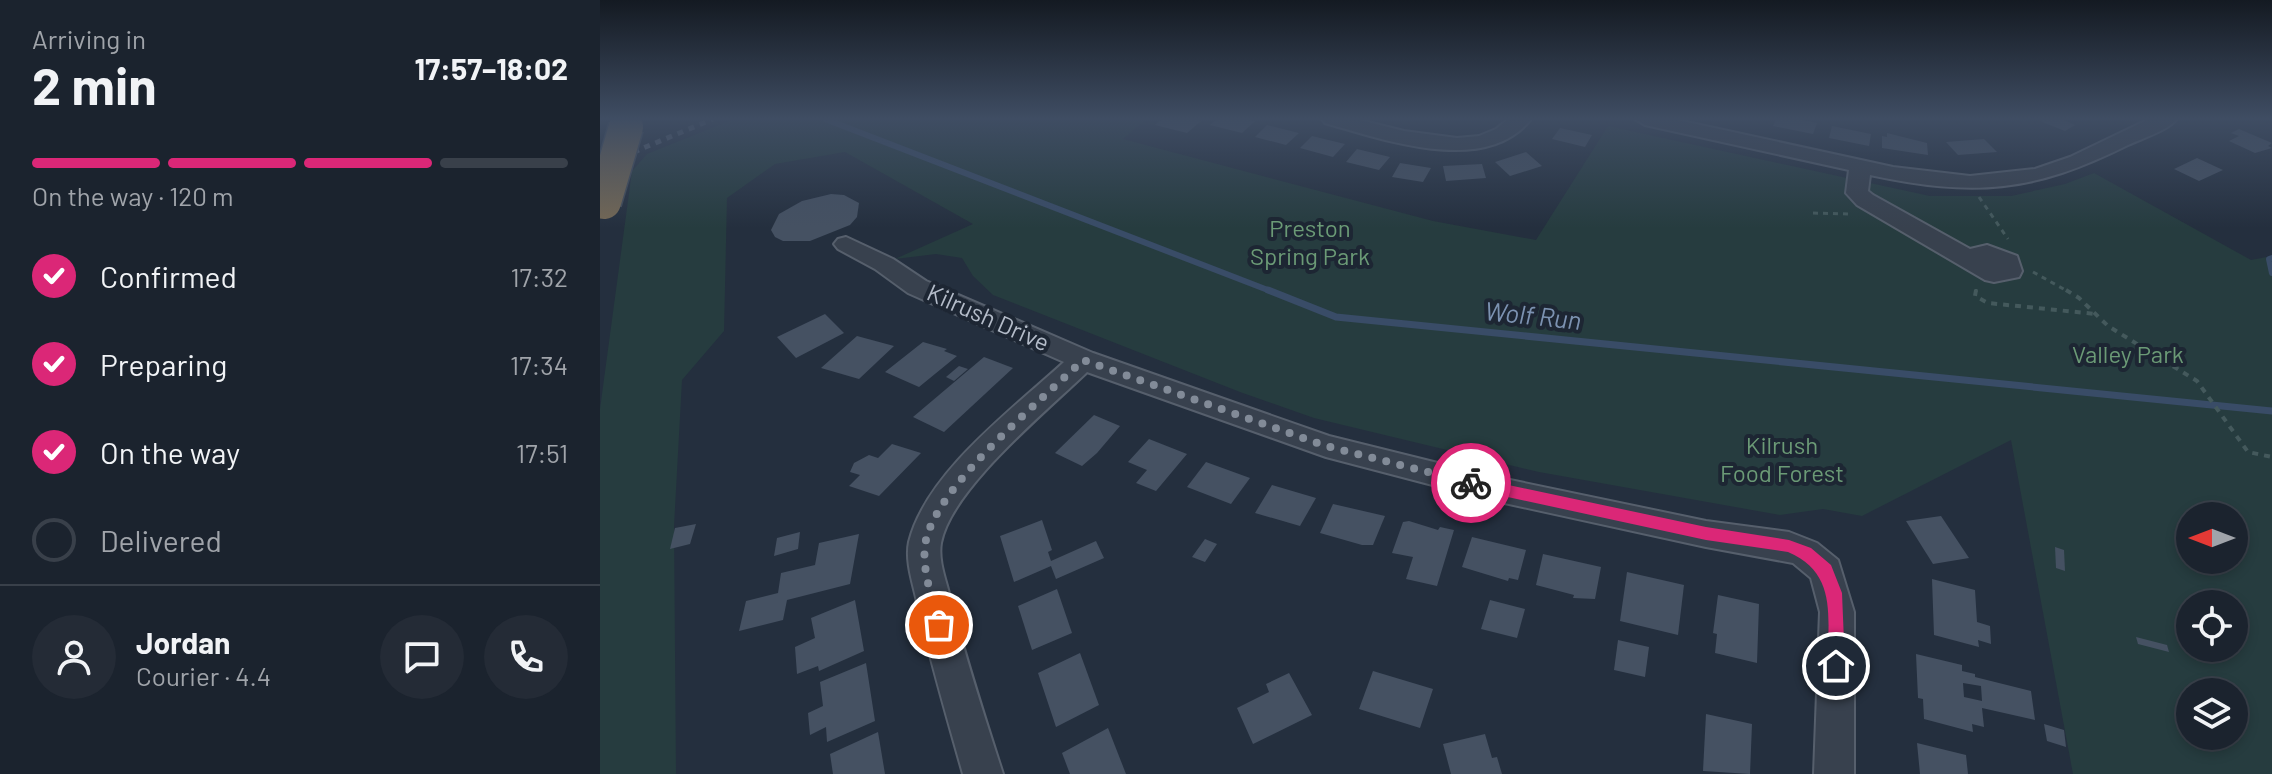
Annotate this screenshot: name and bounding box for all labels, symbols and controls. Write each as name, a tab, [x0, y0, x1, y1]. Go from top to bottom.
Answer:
text: Arriving in	[32, 23, 146, 54]
text: 17:57–18:02	[415, 50, 568, 86]
text: 2 min	[32, 53, 157, 115]
text: On the way · 120 m	[32, 180, 234, 211]
park label: Preston Spring Park	[1250, 213, 1370, 270]
icon: check	[32, 254, 76, 298]
text: Confirmed	[100, 258, 237, 294]
text: 17:32	[510, 261, 568, 292]
street label: Kilrush Drive	[923, 277, 1054, 356]
water label: Wolf Run	[1483, 294, 1583, 335]
park label: Valley Park	[2072, 339, 2184, 368]
icon: check	[32, 342, 76, 386]
text: Preparing	[100, 346, 227, 382]
text: 17:34	[510, 349, 568, 380]
icon: check	[32, 430, 76, 474]
park label: Kilrush Food Forest	[1720, 430, 1844, 487]
text: On the way	[100, 434, 240, 470]
text: 17:51	[516, 437, 568, 468]
courier	[1431, 443, 1511, 523]
icon: bike	[1449, 461, 1493, 505]
north arrow	[2176, 502, 2248, 574]
map controls	[2176, 502, 2248, 750]
text: Delivered	[100, 522, 222, 558]
button: locate	[2176, 590, 2248, 662]
pin	[905, 591, 973, 659]
icon: bag	[917, 603, 961, 647]
button: person	[32, 615, 116, 699]
button: chat	[380, 615, 464, 699]
button: phone	[484, 615, 568, 699]
text: Jordan	[136, 624, 231, 660]
pin	[1802, 632, 1870, 700]
icon: home	[1814, 644, 1858, 688]
text: Courier · 4.4	[136, 660, 271, 691]
button: layers	[2176, 678, 2248, 750]

